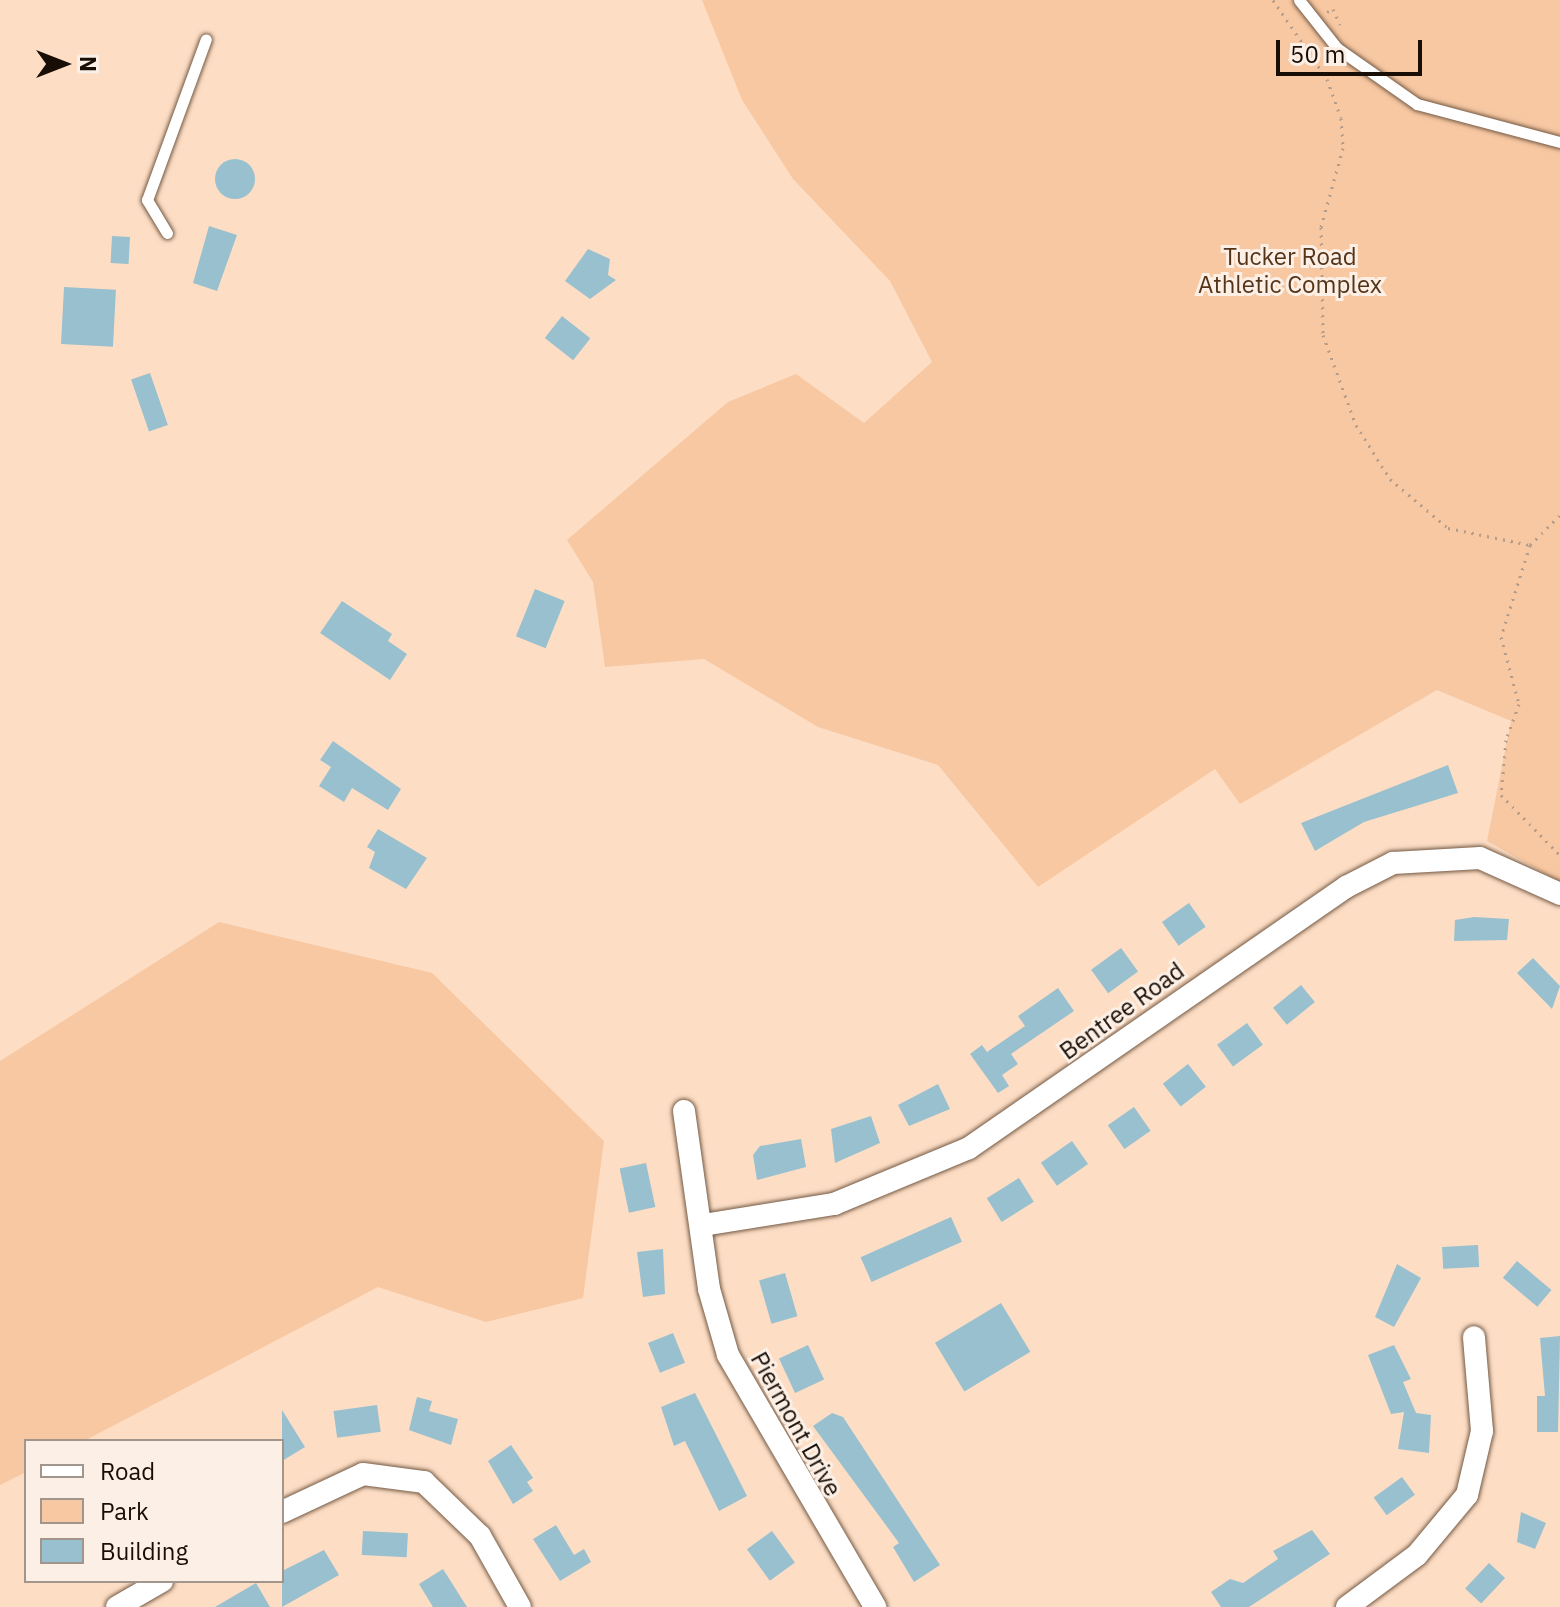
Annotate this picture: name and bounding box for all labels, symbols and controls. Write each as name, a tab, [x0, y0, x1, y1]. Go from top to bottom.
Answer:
north arrow	[24, 24, 104, 104]
scale bar	[1280, 24, 1426, 74]
text: 50 m	[1290, 38, 1345, 70]
text: N	[74, 56, 103, 72]
park label: Tucker Road Athletic Complex	[1198, 243, 1382, 299]
street label: Bentree Road	[1054, 956, 1190, 1066]
street label: Piermont Drive	[745, 1347, 847, 1501]
legend	[24, 1439, 284, 1583]
text: Road	[100, 1455, 155, 1487]
text: Park	[100, 1495, 149, 1527]
text: Building	[100, 1535, 188, 1567]

